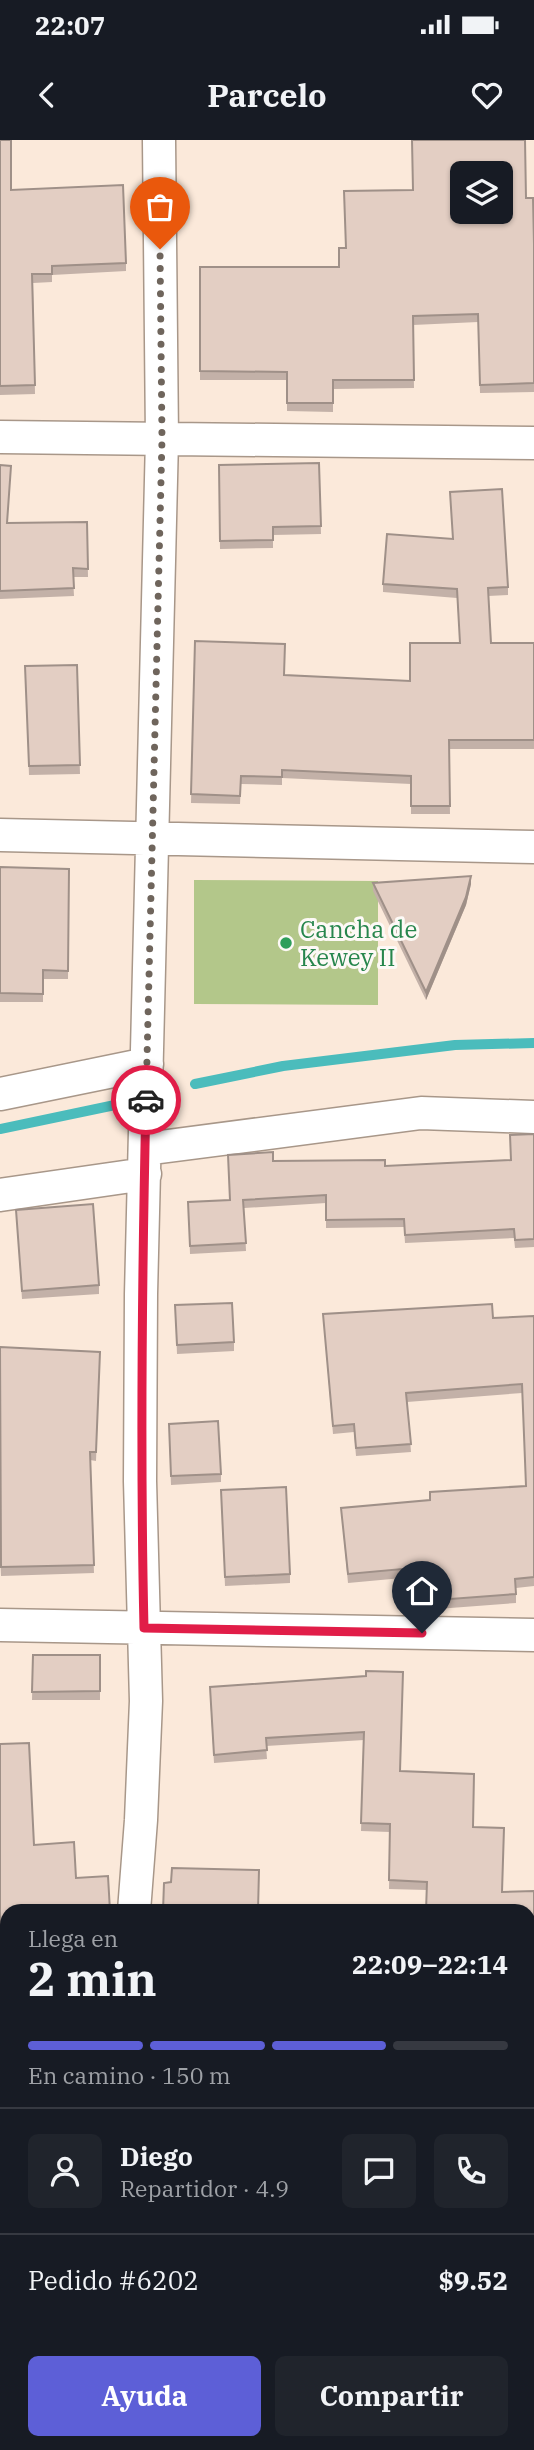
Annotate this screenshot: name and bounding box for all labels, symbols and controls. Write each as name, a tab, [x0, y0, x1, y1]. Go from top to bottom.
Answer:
text: 22:07	[35, 8, 105, 42]
text: Parcelo	[207, 74, 327, 116]
icon: back	[28, 76, 66, 114]
icon: heart	[468, 76, 506, 114]
map controls	[450, 161, 513, 224]
button: layers	[450, 161, 513, 224]
pin	[130, 177, 190, 249]
icon: bag	[141, 188, 179, 226]
place label: Cancha de Kewey II	[300, 913, 417, 973]
marker: Cancha de Kewey II	[278, 935, 294, 951]
courier	[111, 1065, 181, 1135]
icon: car	[127, 1081, 165, 1119]
pin	[392, 1561, 452, 1633]
icon: home	[403, 1572, 441, 1610]
text: Llega en	[28, 1923, 118, 1953]
text: 22:09–22:14	[352, 1947, 508, 1981]
text: 2 min	[28, 1949, 157, 2009]
text: En camino · 150 m	[28, 2060, 231, 2090]
button: person	[28, 2134, 102, 2208]
button: chat	[342, 2134, 416, 2208]
button: phone	[434, 2134, 508, 2208]
text: Diego	[120, 2139, 193, 2173]
text: Repartidor · 4.9	[120, 2173, 289, 2203]
text: Pedido #6202	[28, 2263, 199, 2297]
text: $9.52	[438, 2263, 508, 2297]
button: Ayuda	[28, 2356, 261, 2436]
button: Compartir	[275, 2356, 508, 2436]

